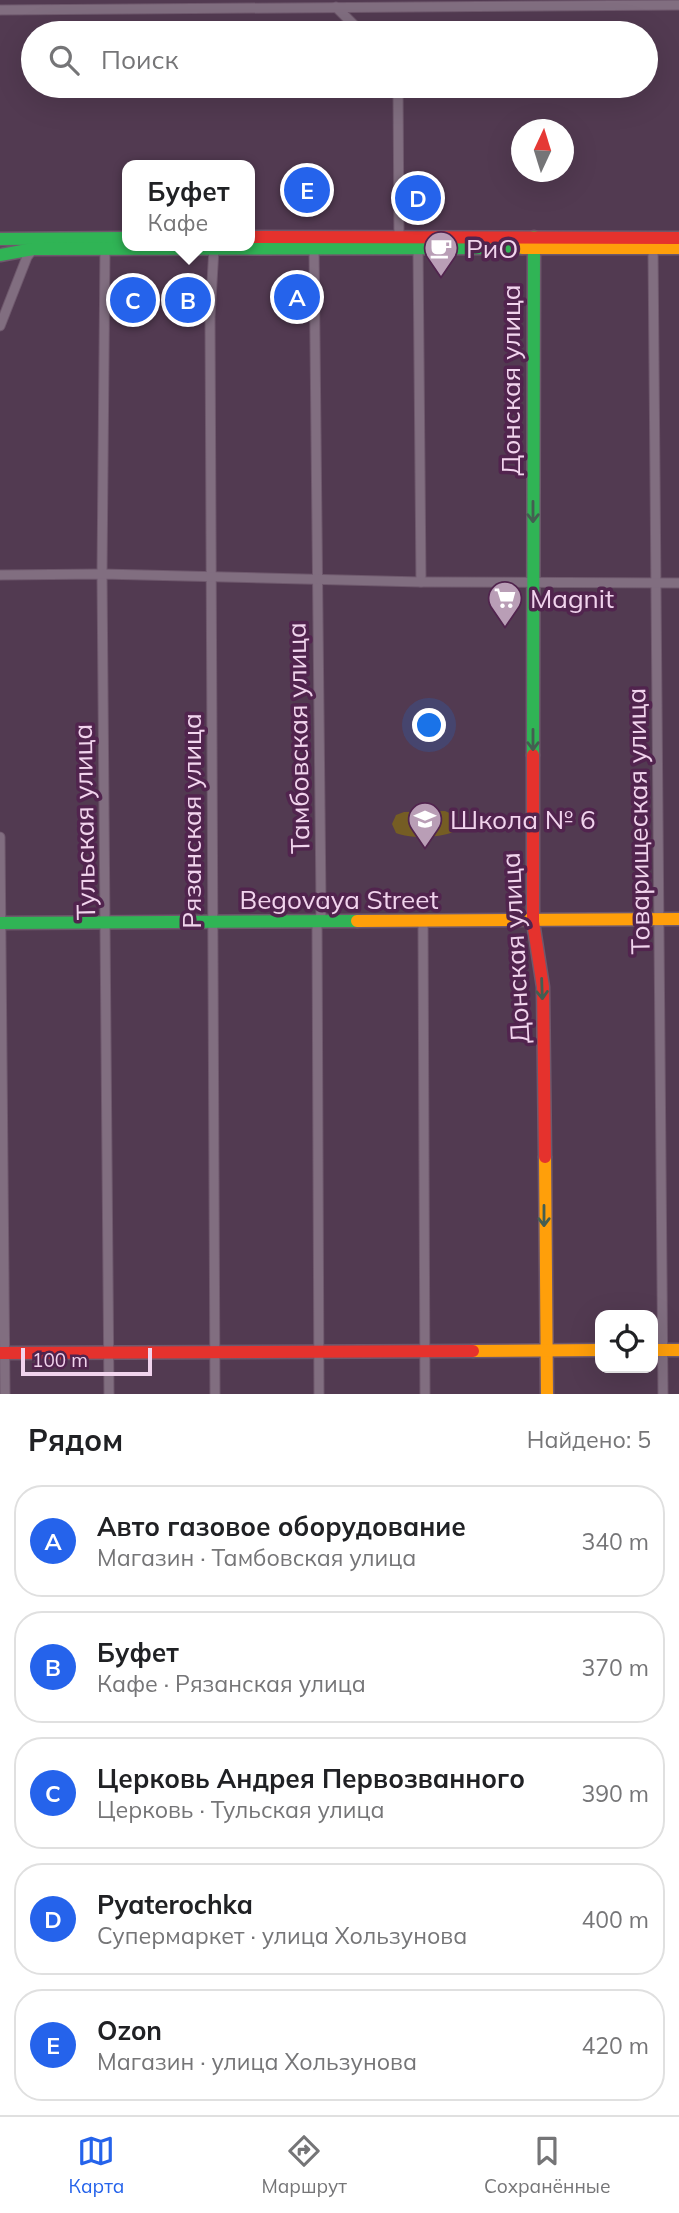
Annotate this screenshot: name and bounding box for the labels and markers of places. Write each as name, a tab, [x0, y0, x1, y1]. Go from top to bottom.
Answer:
pin: E	[284, 164, 330, 216]
pin: D	[395, 172, 441, 224]
cafe icon: РиО	[422, 229, 460, 278]
place label: РиО	[466, 232, 518, 265]
pin: A	[274, 271, 320, 323]
pin: C	[110, 274, 156, 326]
pin: B	[165, 274, 211, 326]
supermarket icon: Magnit	[486, 579, 524, 628]
place label: Magnit	[530, 582, 614, 615]
school or university icon: Школа № 6	[406, 800, 444, 849]
place label: Школа № 6	[450, 803, 596, 836]

